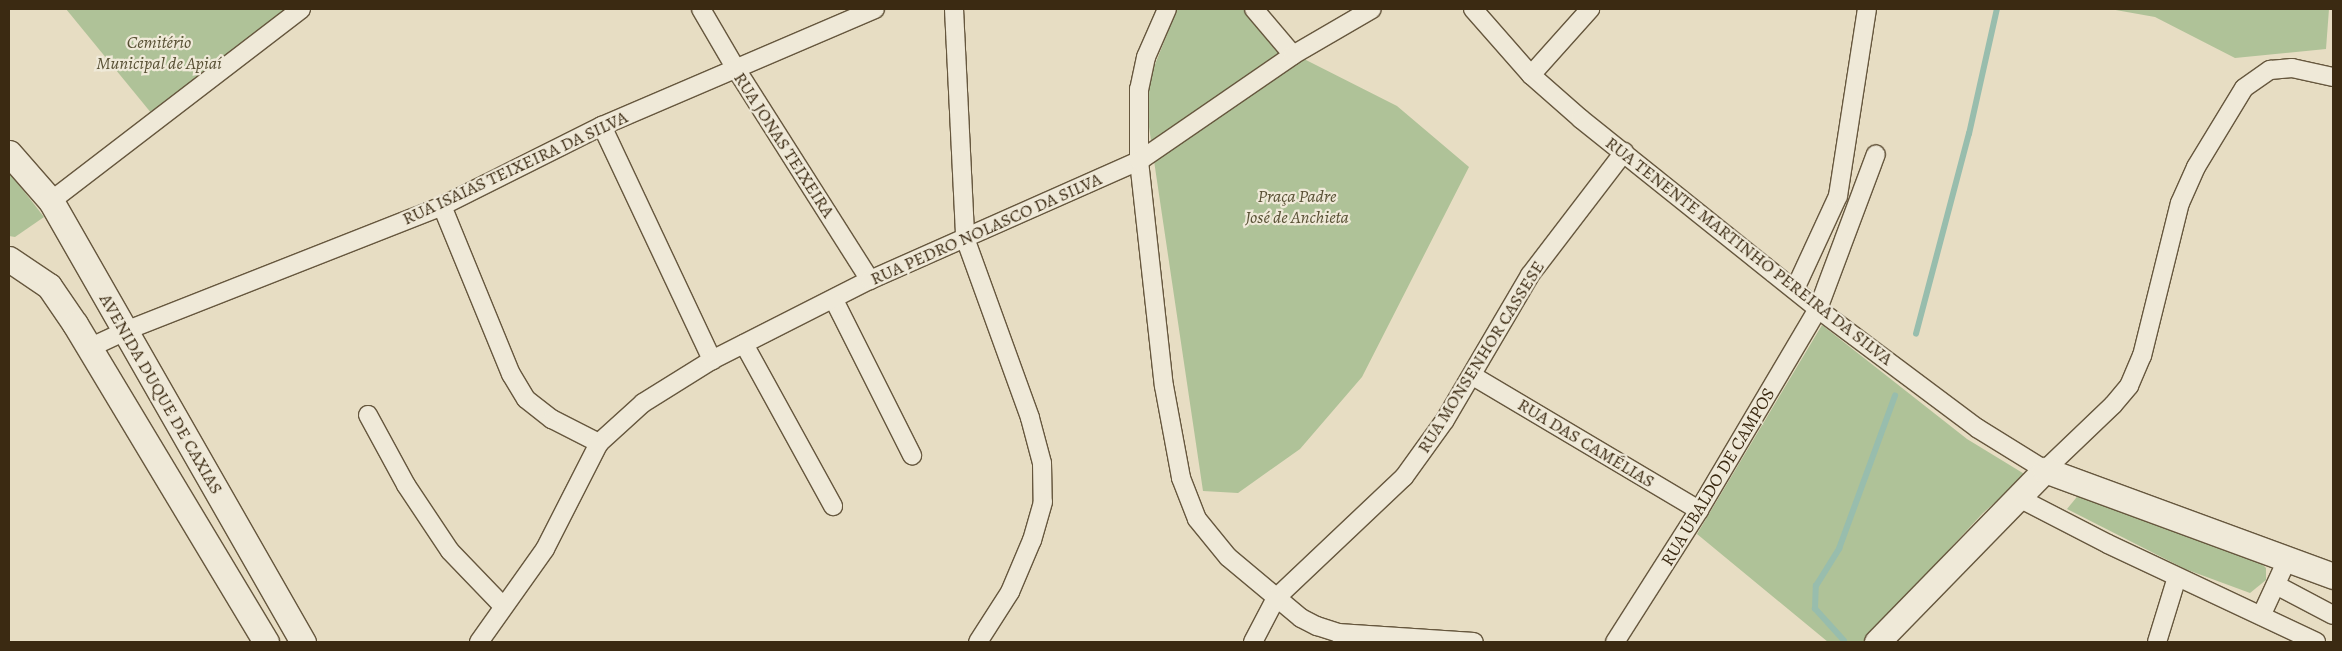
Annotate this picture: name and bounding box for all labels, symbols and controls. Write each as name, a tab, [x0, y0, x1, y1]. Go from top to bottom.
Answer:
park label: Cemitério Municipal de Apiaí	[96, 32, 222, 74]
street label: RUA JONAS TEIXEIRA	[729, 68, 839, 222]
street label: RUA ISAIAS TEIXEIRA DA SILVA	[399, 106, 631, 230]
street label: RUA TENENTE MARTINHO PEREIRA DA SILVA	[1601, 132, 1897, 370]
street label: RUA PEDRO NOLASCO DA SILVA	[867, 168, 1105, 290]
park label: Praça Padre José de Anchieta	[1245, 186, 1349, 228]
street label: RUA MONSENHOR CASSESE	[1413, 257, 1549, 457]
street label: AVENIDA DUQUE DE CAXIAS	[95, 290, 227, 498]
street label: RUA UBALDO DE CAMPOS	[1656, 384, 1780, 570]
street label: RUA DAS CAMÉLIAS	[1514, 394, 1658, 492]

